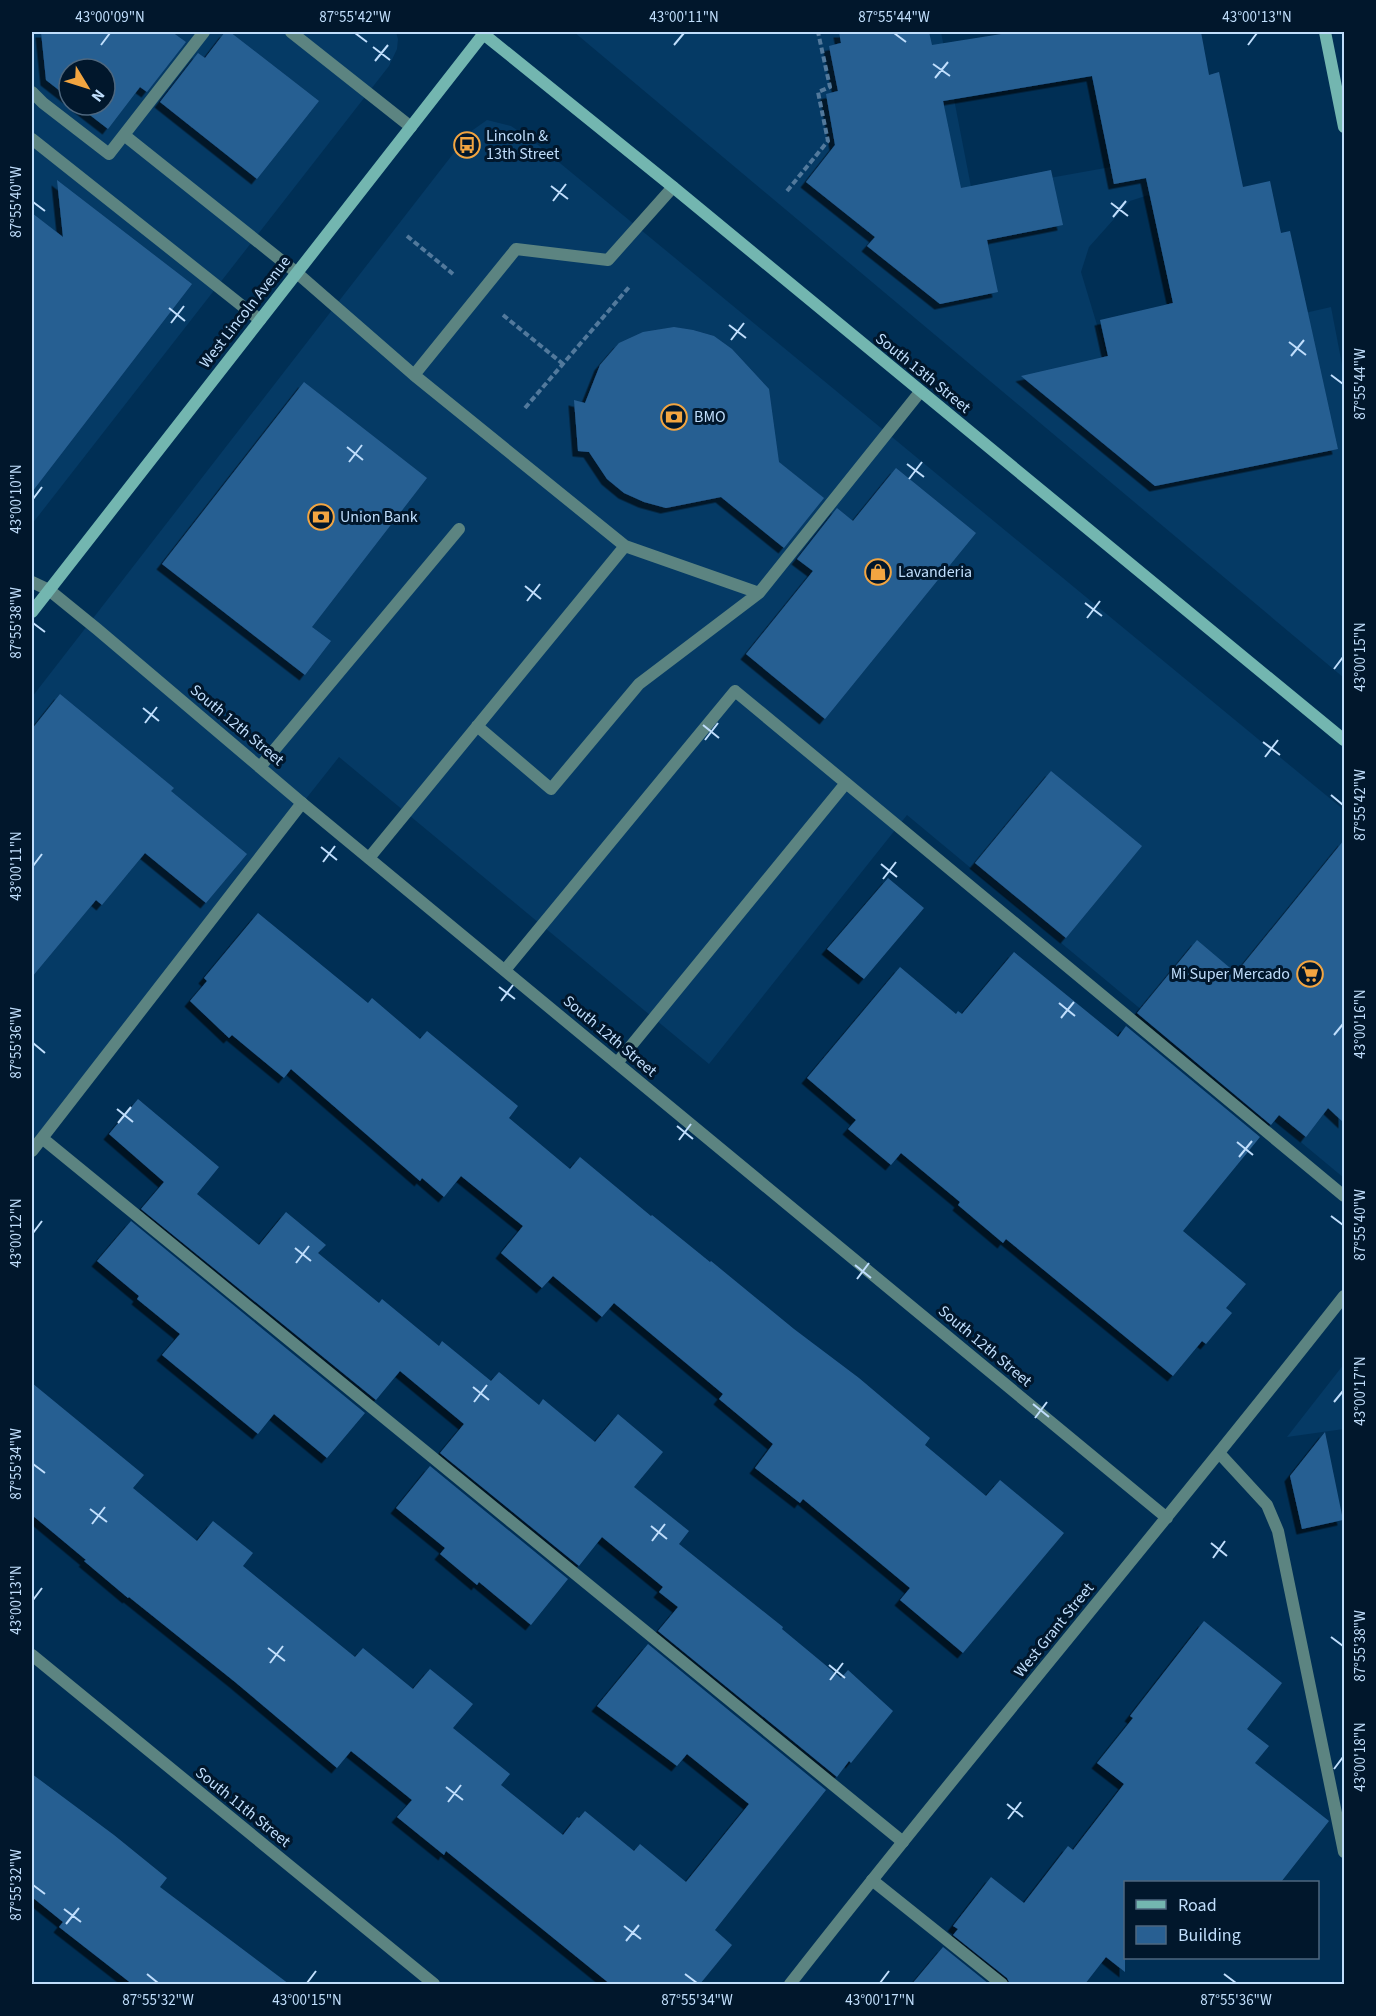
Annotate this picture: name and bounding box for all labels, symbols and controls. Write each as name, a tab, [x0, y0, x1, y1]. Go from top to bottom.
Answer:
text: 43°00'09"N	[75, 7, 145, 28]
text: 87°55'42"W	[319, 7, 391, 28]
text: 43°00'11"N	[649, 7, 719, 28]
text: 87°55'44"W	[858, 7, 930, 28]
text: 43°00'13"N	[1222, 7, 1292, 28]
north arrow	[57, 57, 117, 117]
text: N	[86, 85, 110, 107]
place label: Lincoln & 13th Street	[486, 125, 560, 165]
bus stop icon: Lincoln & 13th Street	[452, 130, 482, 160]
text: 87°55'40"W	[6, 166, 27, 238]
street label: West Lincoln Avenue	[194, 251, 296, 373]
street label: South 13th Street	[871, 328, 976, 419]
text: 87°55'44"W	[1350, 348, 1371, 420]
bank icon: BMO	[659, 402, 689, 432]
place label: BMO	[694, 406, 726, 428]
text: 43°00'10"N	[6, 464, 27, 534]
bank icon: Union Bank	[306, 502, 336, 532]
place label: Union Bank	[340, 506, 418, 528]
shop icon: Lavanderia	[863, 557, 893, 587]
place label: Lavanderia	[898, 561, 972, 583]
text: 87°55'38"W	[6, 587, 27, 659]
text: 43°00'15"N	[1350, 622, 1371, 692]
street label: South 12th Street	[185, 679, 289, 771]
text: 87°55'42"W	[1350, 769, 1371, 841]
text: 43°00'11"N	[6, 831, 27, 901]
supermarket icon: Mi Super Mercado	[1295, 959, 1325, 989]
place label: Mi Super Mercado	[1171, 963, 1290, 985]
text: 43°00'16"N	[1350, 989, 1371, 1059]
street label: South 12th Street	[558, 990, 662, 1082]
text: 87°55'36"W	[6, 1007, 27, 1079]
text: 87°55'40"W	[1350, 1189, 1371, 1261]
text: 43°00'12"N	[6, 1198, 27, 1268]
street label: South 12th Street	[933, 1300, 1037, 1392]
text: 43°00'17"N	[1350, 1356, 1371, 1426]
text: 87°55'34"W	[6, 1428, 27, 1500]
text: 43°00'13"N	[6, 1565, 27, 1635]
street label: West Grant Street	[1009, 1578, 1099, 1682]
text: 87°55'38"W	[1350, 1610, 1371, 1682]
text: 43°00'18"N	[1350, 1722, 1371, 1792]
street label: South 11th Street	[191, 1762, 296, 1853]
text: 87°55'32"W	[6, 1849, 27, 1921]
legend	[1124, 1881, 1319, 1959]
text: Road	[1178, 1893, 1217, 1918]
text: Building	[1178, 1923, 1241, 1948]
text: 87°55'32"W	[122, 1990, 194, 2011]
text: 43°00'15"N	[272, 1990, 342, 2011]
text: 87°55'34"W	[661, 1990, 733, 2011]
text: 43°00'17"N	[845, 1990, 915, 2011]
text: 87°55'36"W	[1200, 1990, 1272, 2011]

